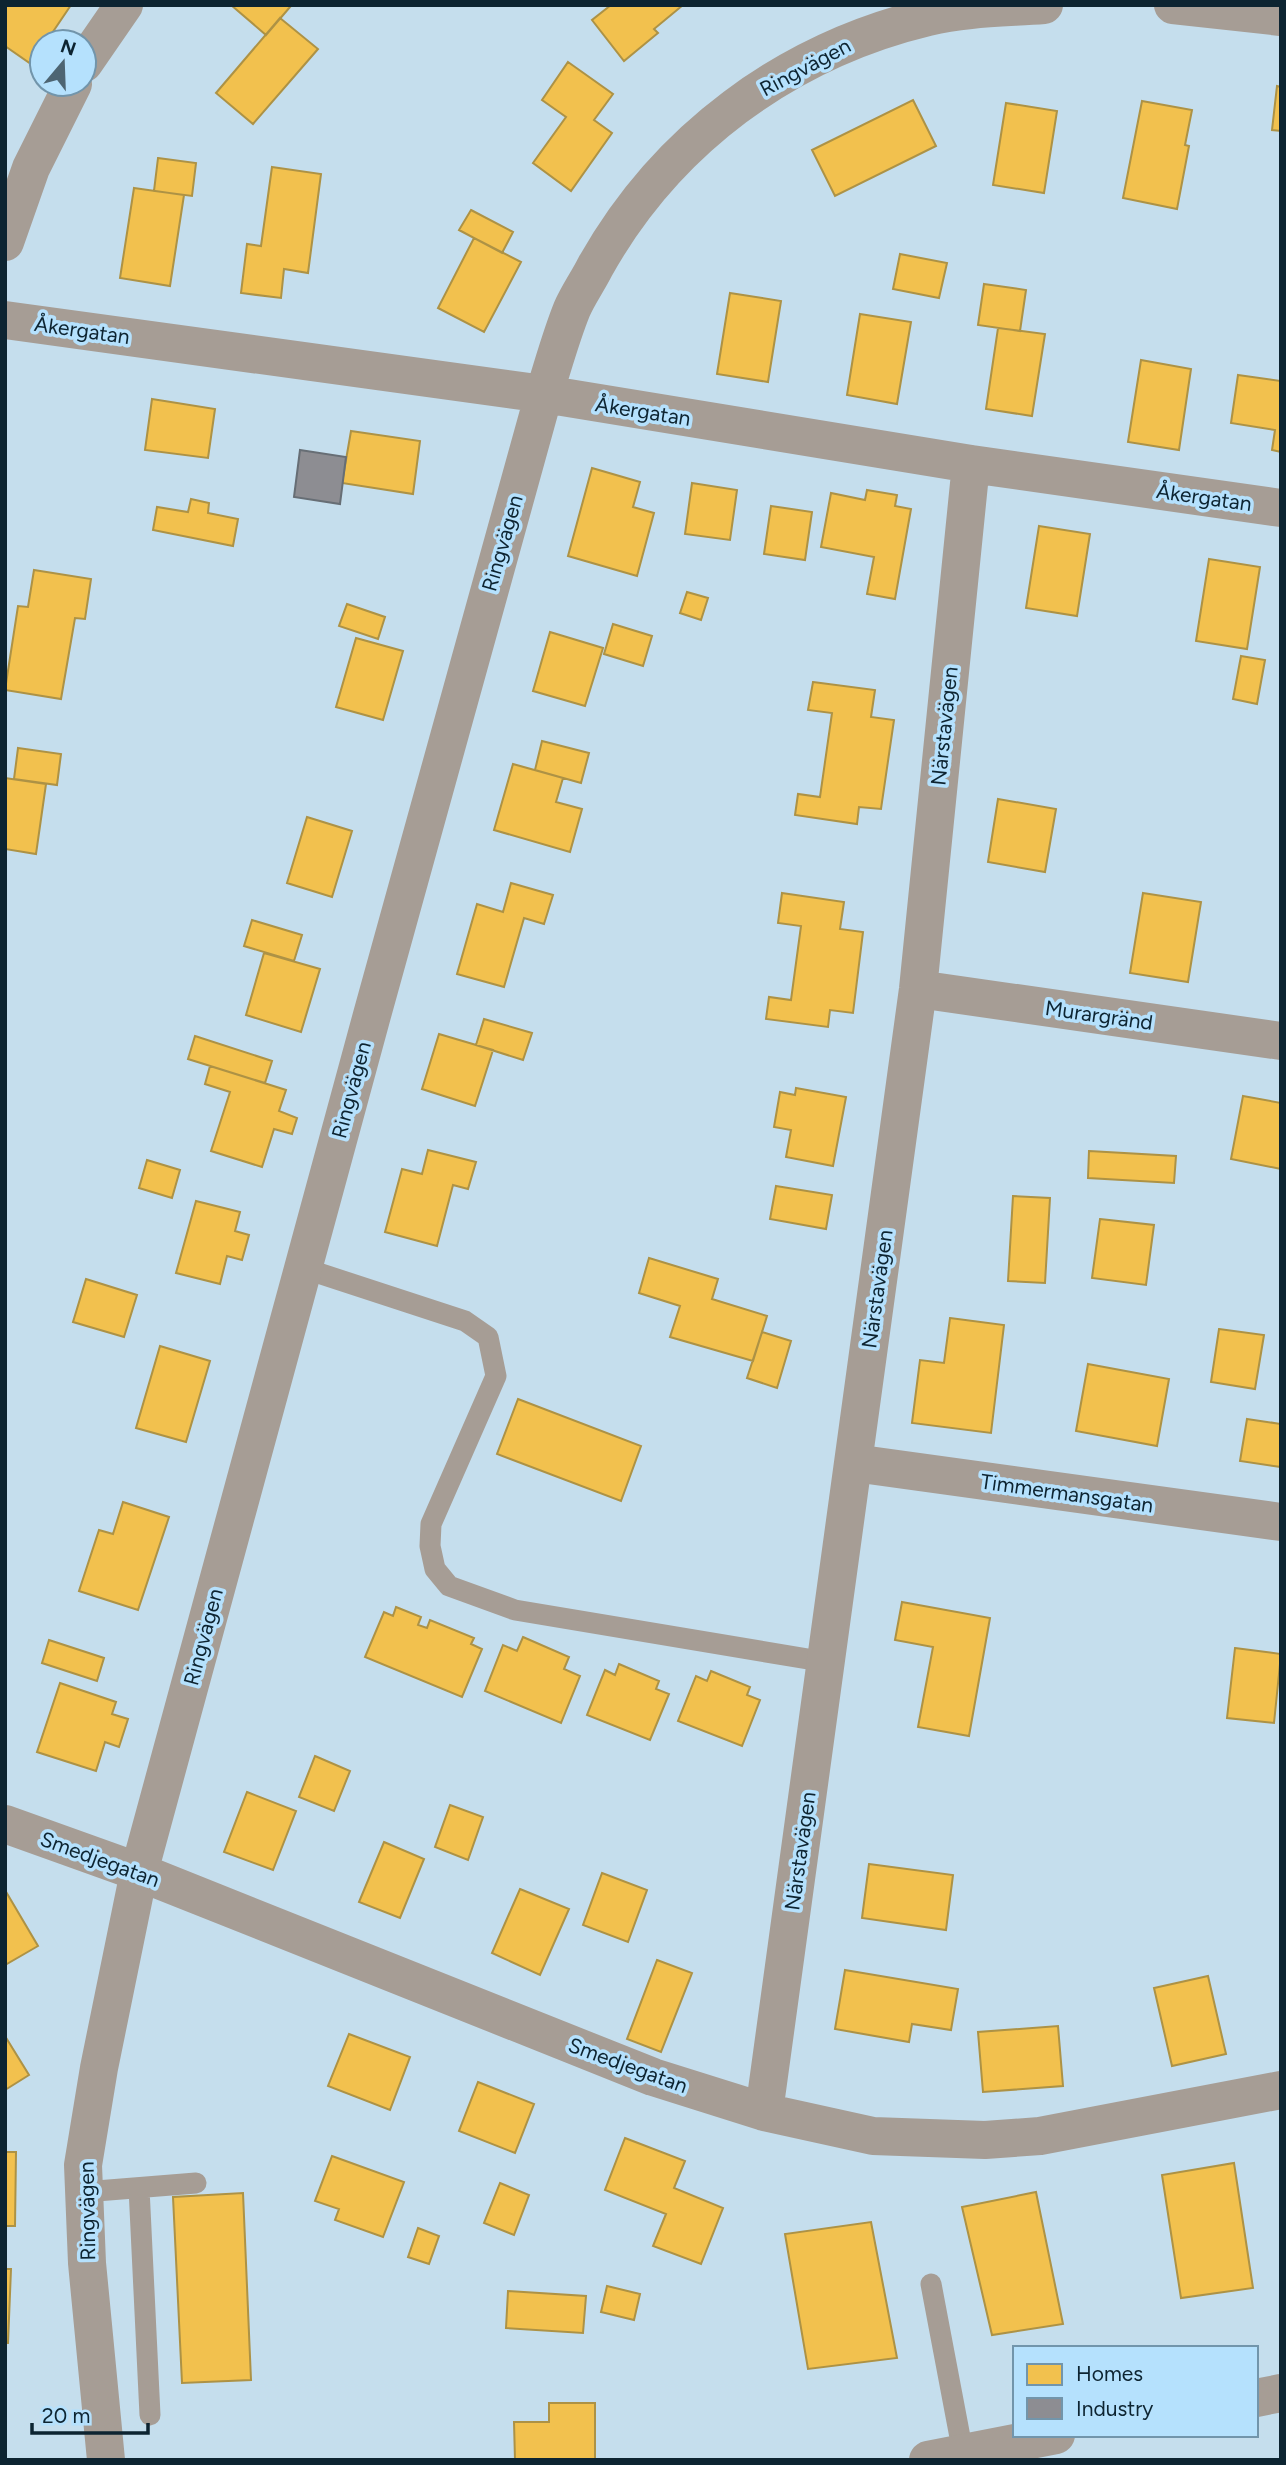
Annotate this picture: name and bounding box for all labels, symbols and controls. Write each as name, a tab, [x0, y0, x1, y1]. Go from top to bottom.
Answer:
north arrow	[28, 28, 98, 98]
street label: Ringvägen	[755, 33, 855, 101]
text: N	[58, 34, 79, 61]
street label: Åkergatan	[33, 311, 131, 349]
street label: Åkergatan	[594, 391, 692, 431]
street label: Åkergatan	[1155, 478, 1253, 516]
street label: Ringvägen	[476, 492, 528, 594]
street label: Närstavägen	[925, 665, 963, 787]
street label: Murargränd	[1044, 995, 1154, 1035]
street label: Ringvägen	[326, 1039, 376, 1141]
street label: Närstavägen	[856, 1228, 898, 1350]
street label: Timmermansgatan	[979, 1468, 1155, 1518]
street label: Ringvägen	[178, 1586, 228, 1688]
street label: Närstavägen	[779, 1790, 821, 1912]
street label: Smedjegatan	[37, 1826, 163, 1892]
street label: Smedjegatan	[565, 2032, 691, 2098]
street label: Ringvägen	[74, 2161, 100, 2261]
legend	[1013, 2346, 1258, 2437]
text: Homes	[1076, 2361, 1143, 2386]
scale bar	[32, 2392, 147, 2436]
text: Industry	[1076, 2396, 1153, 2421]
text: 20 m	[42, 2403, 90, 2428]

